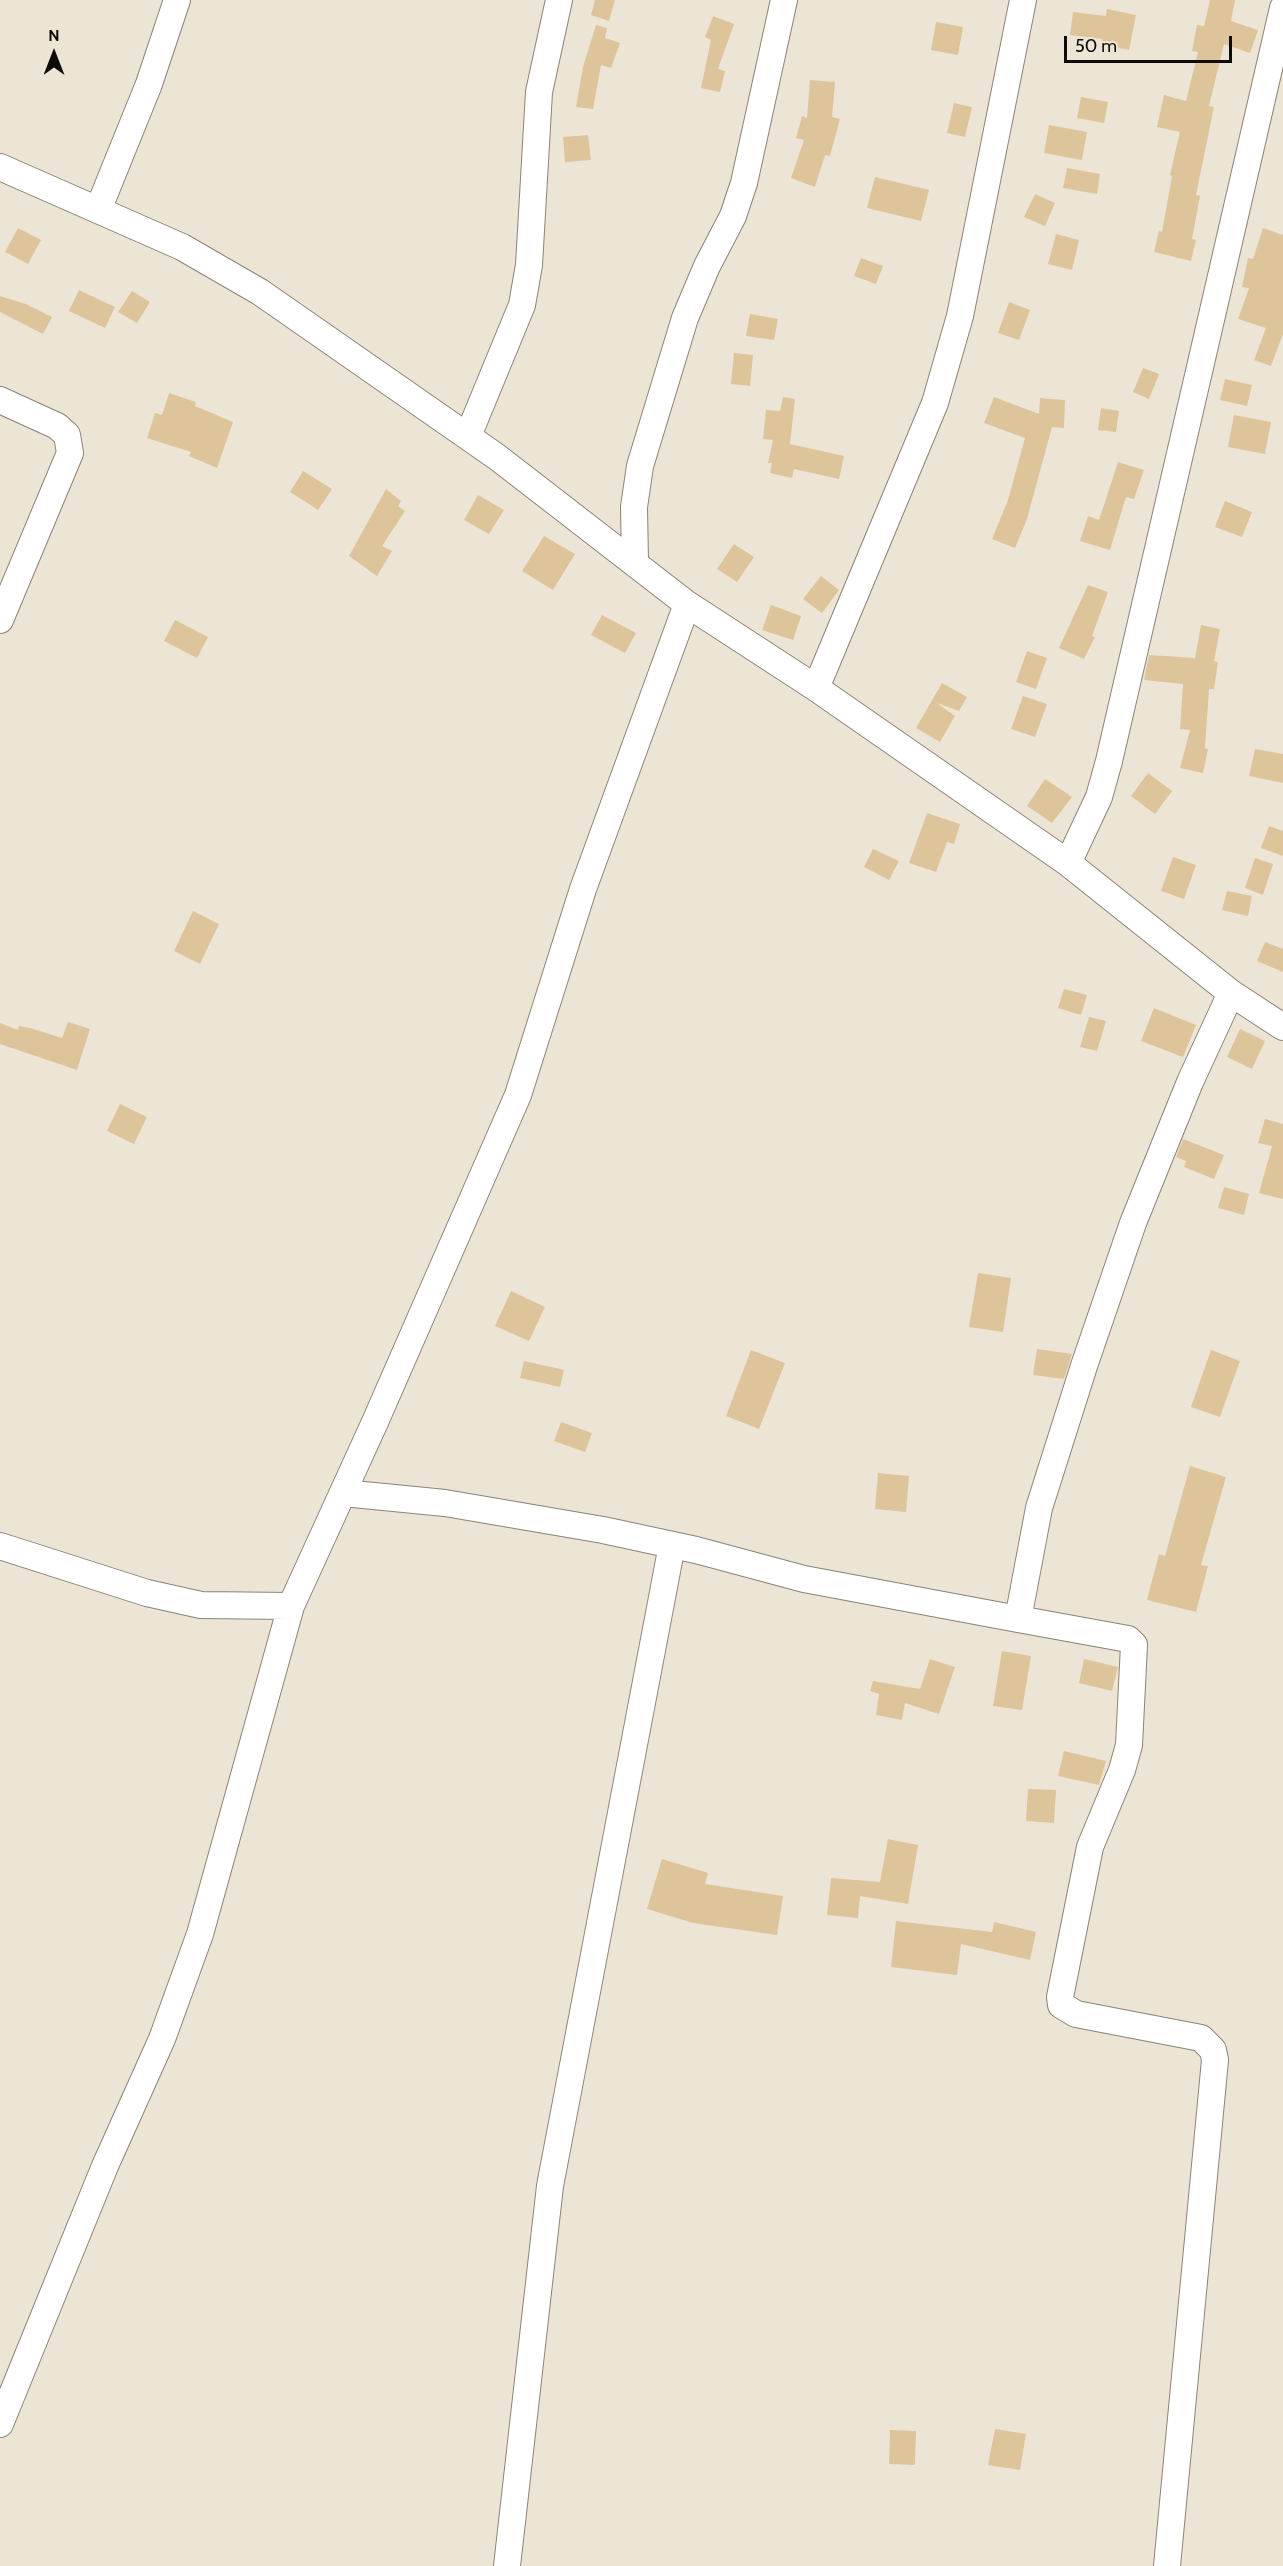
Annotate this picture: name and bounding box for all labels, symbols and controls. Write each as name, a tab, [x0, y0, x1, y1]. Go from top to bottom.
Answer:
north arrow	[24, 24, 84, 84]
scale bar	[1067, 24, 1235, 62]
text: N	[48, 26, 60, 45]
text: 50 m	[1075, 35, 1117, 57]

